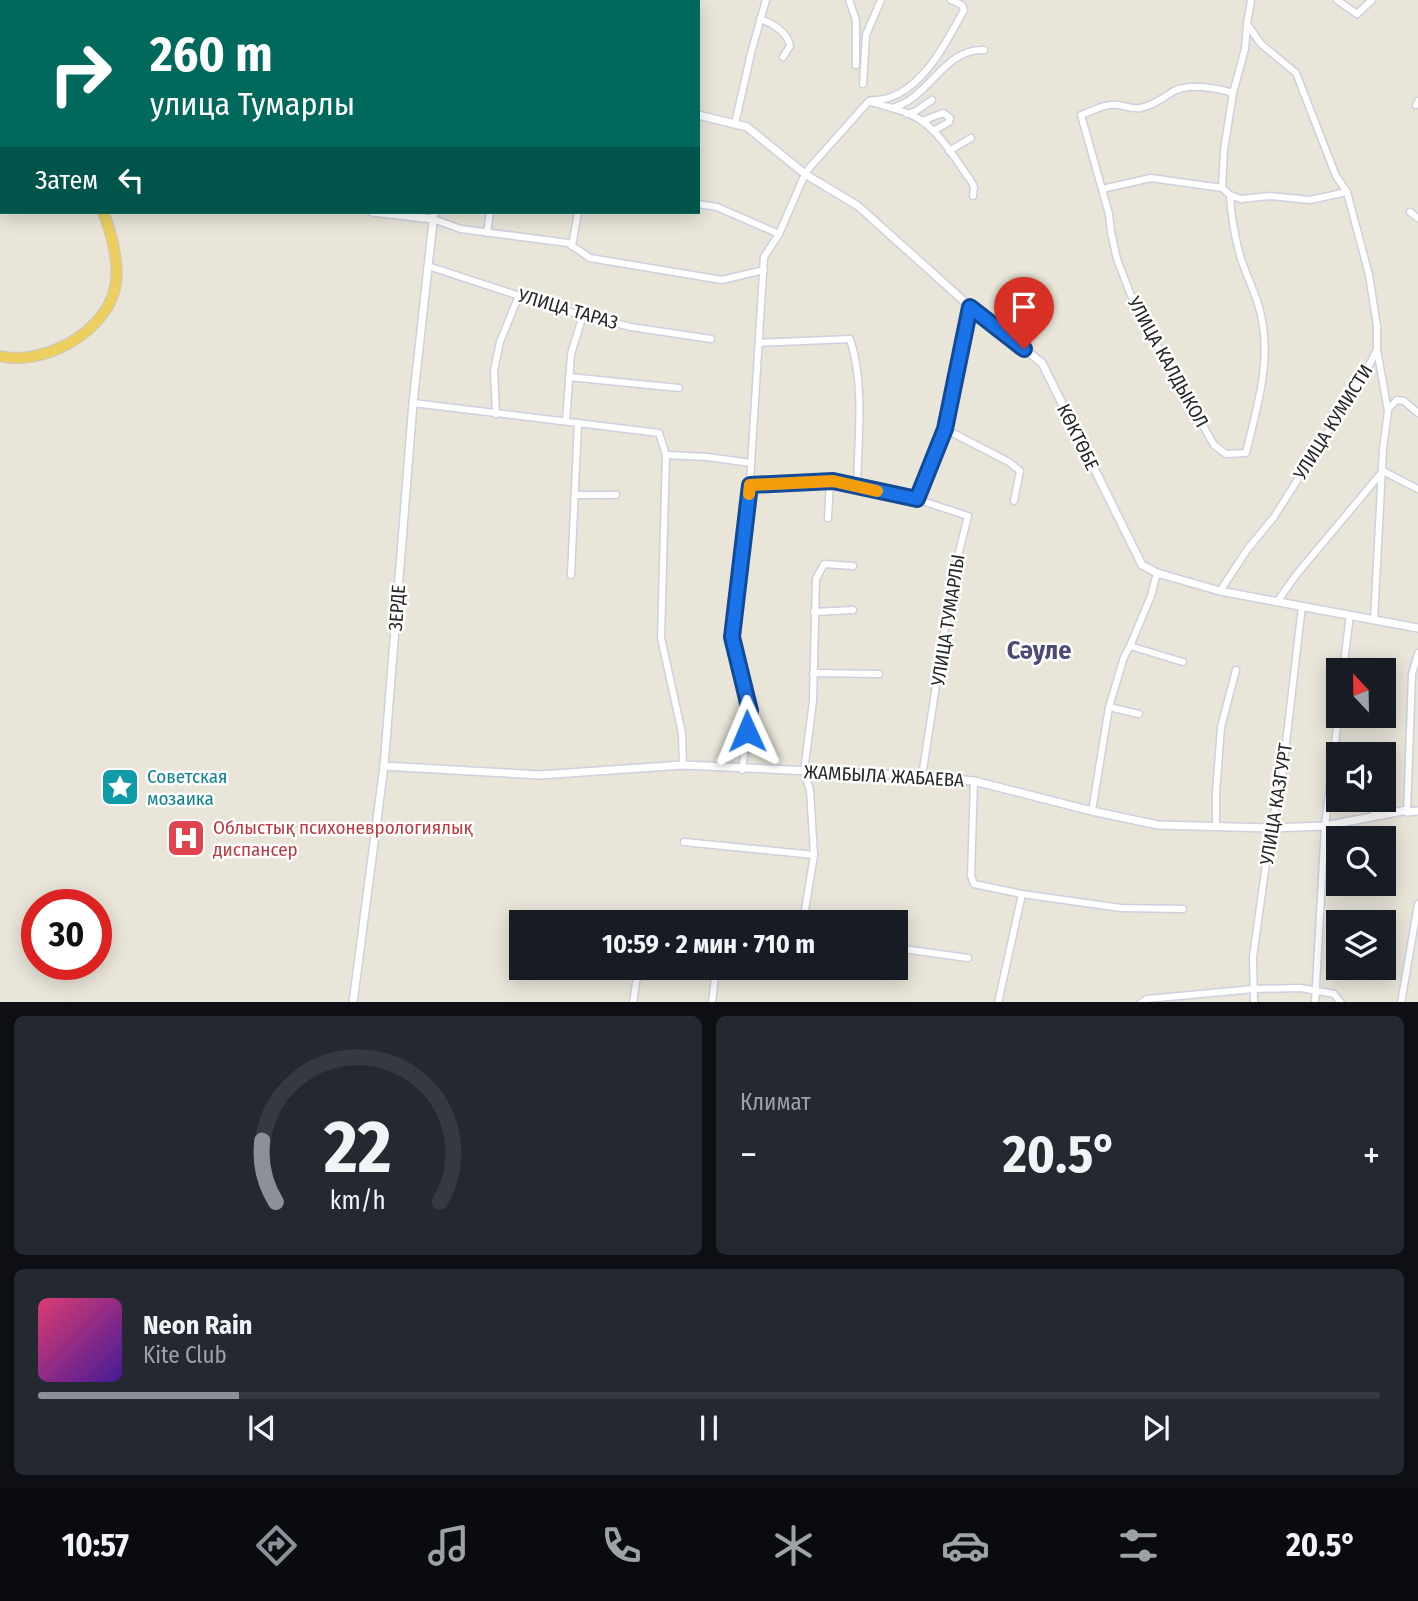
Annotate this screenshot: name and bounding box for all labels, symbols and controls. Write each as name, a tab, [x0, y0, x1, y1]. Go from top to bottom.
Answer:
text: 260 m	[150, 25, 273, 84]
icon: right	[35, 28, 126, 119]
text: улица Тумарлы	[150, 85, 355, 123]
icon: left	[112, 161, 150, 199]
text: Затем	[35, 165, 98, 196]
pin	[994, 277, 1054, 349]
street label: УЛИЦА ТАРАЗ	[514, 283, 621, 334]
icon: arrive	[1005, 288, 1043, 326]
street label: УЛИЦА КАЛДЫКОЛ	[1122, 292, 1213, 431]
street label: УЛИЦА КУМИСТИ	[1288, 360, 1378, 485]
street label: КӨКТӨБЕ	[1052, 400, 1104, 474]
street label: УЛИЦА ТУМАРЛЫ	[926, 553, 970, 688]
street label: ЗЕРДЕ	[384, 584, 410, 632]
district label: Сәуле	[1007, 635, 1071, 666]
north arrow	[1326, 658, 1396, 728]
map controls	[1326, 658, 1396, 980]
position arrow	[710, 694, 784, 768]
street label: УЛИЦА КАЗГУРТ	[1255, 741, 1297, 867]
button: sound	[1326, 742, 1396, 812]
street label: ЖАМБЫЛА ЖАБАЕВА	[803, 760, 965, 792]
place label: Советская мозаика	[147, 765, 227, 810]
place icon: Советская мозаика	[99, 766, 141, 808]
place label: Облыстық психоневрологиялық диспансер	[213, 816, 474, 861]
hospital icon: Облыстық психоневрологиялық диспансер	[165, 817, 207, 859]
button: search	[1326, 826, 1396, 896]
speed limit sign: 30	[21, 889, 112, 980]
button: layers	[1326, 910, 1396, 980]
text: 10:59 · 2 мин · 710 m	[602, 929, 815, 960]
text: Климат	[740, 1088, 811, 1116]
text: 22	[323, 1104, 392, 1191]
text: 20.5°	[1003, 1123, 1117, 1186]
text: −	[740, 1132, 757, 1178]
text: +	[1363, 1132, 1380, 1178]
text: km/h	[330, 1185, 386, 1215]
text: Neon Rain	[143, 1310, 252, 1341]
text: Kite Club	[143, 1341, 227, 1369]
icon: previous	[243, 1409, 281, 1447]
icon: pause	[690, 1409, 728, 1447]
icon: next	[1137, 1409, 1175, 1447]
icon: directions	[252, 1521, 301, 1570]
icon: music	[424, 1521, 473, 1570]
icon: phone	[597, 1521, 646, 1570]
icon: climate	[769, 1521, 818, 1570]
icon: car	[941, 1521, 990, 1570]
icon: filters	[1114, 1521, 1163, 1570]
text: 10:57	[62, 1526, 129, 1564]
text: 20.5°	[1286, 1526, 1356, 1564]

